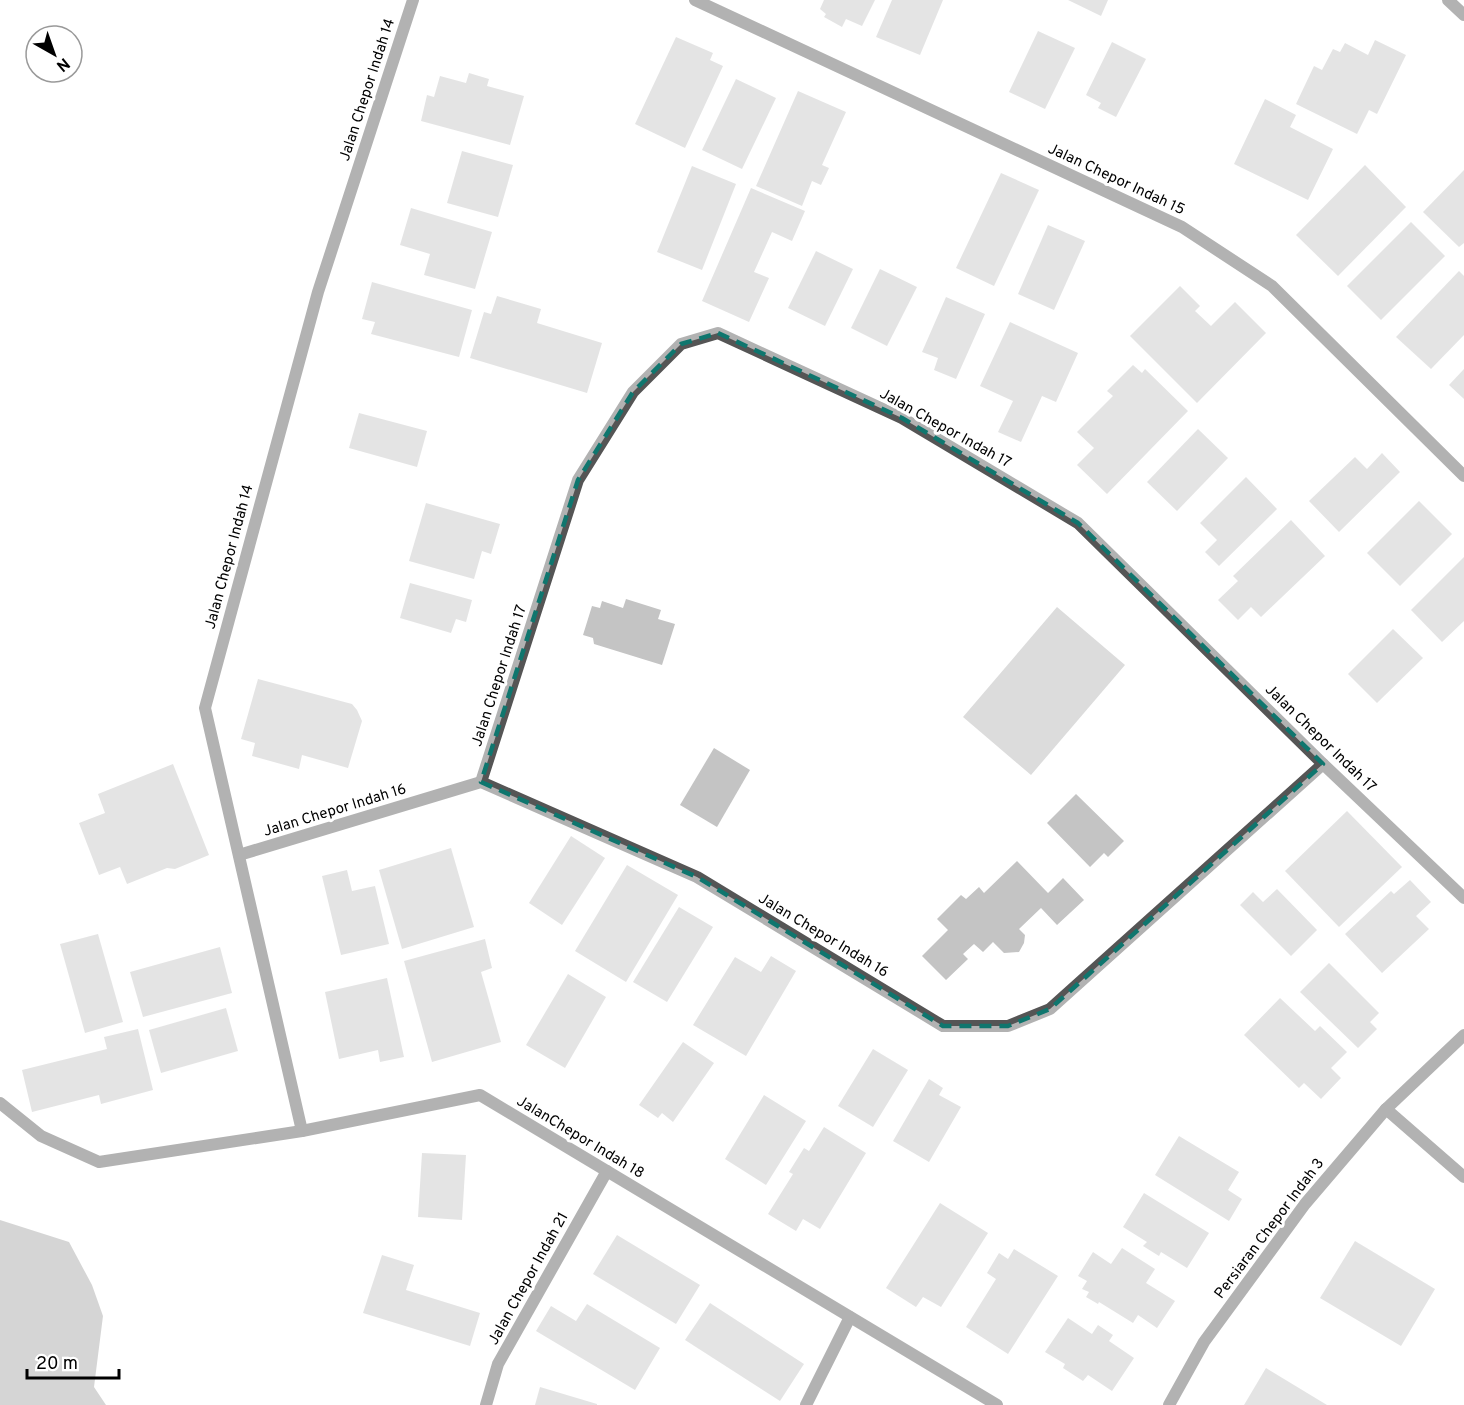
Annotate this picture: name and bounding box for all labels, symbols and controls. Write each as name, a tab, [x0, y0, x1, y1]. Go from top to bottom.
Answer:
street label: Jalan Chepor Indah 14	[336, 16, 400, 164]
north arrow	[24, 24, 84, 84]
text: N	[52, 53, 73, 75]
street label: Jalan Chepor Indah 15	[1044, 140, 1188, 220]
street label: Jalan Chepor Indah 17	[876, 385, 1014, 473]
street label: Jalan Chepor Indah 14	[202, 483, 258, 631]
street label: Jalan Chepor Indah 17	[468, 603, 532, 749]
street label: Jalan Chepor Indah 17	[1260, 681, 1380, 797]
street label: Jalan Chepor Indah 16	[261, 780, 409, 842]
street label: Jalan Chepor Indah 16	[754, 890, 892, 982]
street label: JalanChepor Indah 18	[513, 1092, 647, 1184]
street label: Persiaran Chepor Indah 3	[1211, 1155, 1329, 1303]
street label: Jalan Chepor Indah 21	[485, 1209, 573, 1349]
scale bar	[27, 1342, 118, 1380]
text: 20 m	[36, 1353, 78, 1376]

